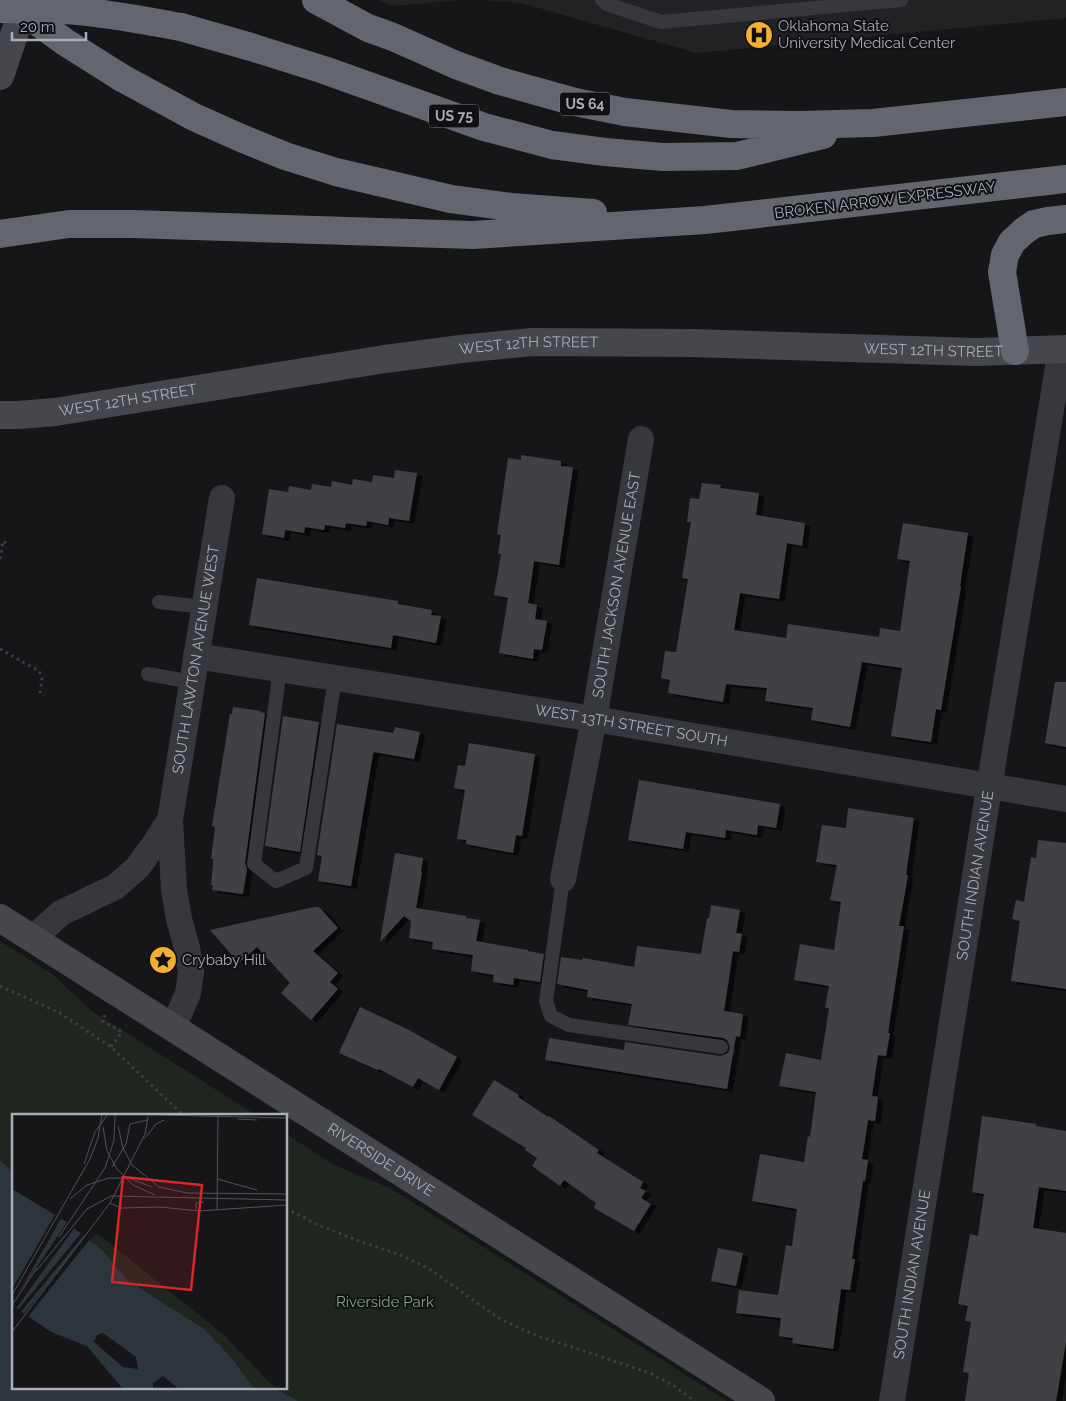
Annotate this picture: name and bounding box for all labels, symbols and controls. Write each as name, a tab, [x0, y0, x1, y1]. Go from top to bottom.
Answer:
scale bar	[12, 10, 86, 42]
place label: Oklahoma State University Medical Center	[778, 17, 956, 52]
text: 20 m	[20, 18, 55, 36]
hospital icon: Oklahoma State University Medical Center	[744, 20, 774, 50]
road number: US 64	[560, 92, 610, 116]
road number: US 75	[429, 104, 479, 128]
street label: BROKEN ARROW EXPRESSWAY	[773, 177, 997, 223]
street label: WEST 12TH STREET	[458, 333, 598, 358]
street label: WEST 12TH STREET	[864, 339, 1003, 361]
street label: WEST 12TH STREET	[58, 380, 198, 420]
street label: SOUTH JACKSON AVENUE EAST	[589, 470, 644, 699]
street label: SOUTH LAWTON AVENUE WEST	[169, 544, 223, 775]
street label: WEST 13TH STREET SOUTH	[534, 701, 729, 751]
street label: SOUTH INDIAN AVENUE	[953, 790, 997, 962]
place icon: Crybaby Hill	[148, 945, 178, 975]
place label: Crybaby Hill	[182, 951, 267, 969]
inset map	[12, 1114, 288, 1388]
street label: RIVERSIDE DRIVE	[324, 1119, 437, 1200]
street label: SOUTH INDIAN AVENUE	[890, 1189, 934, 1361]
park label: Riverside Park	[336, 1293, 434, 1311]

